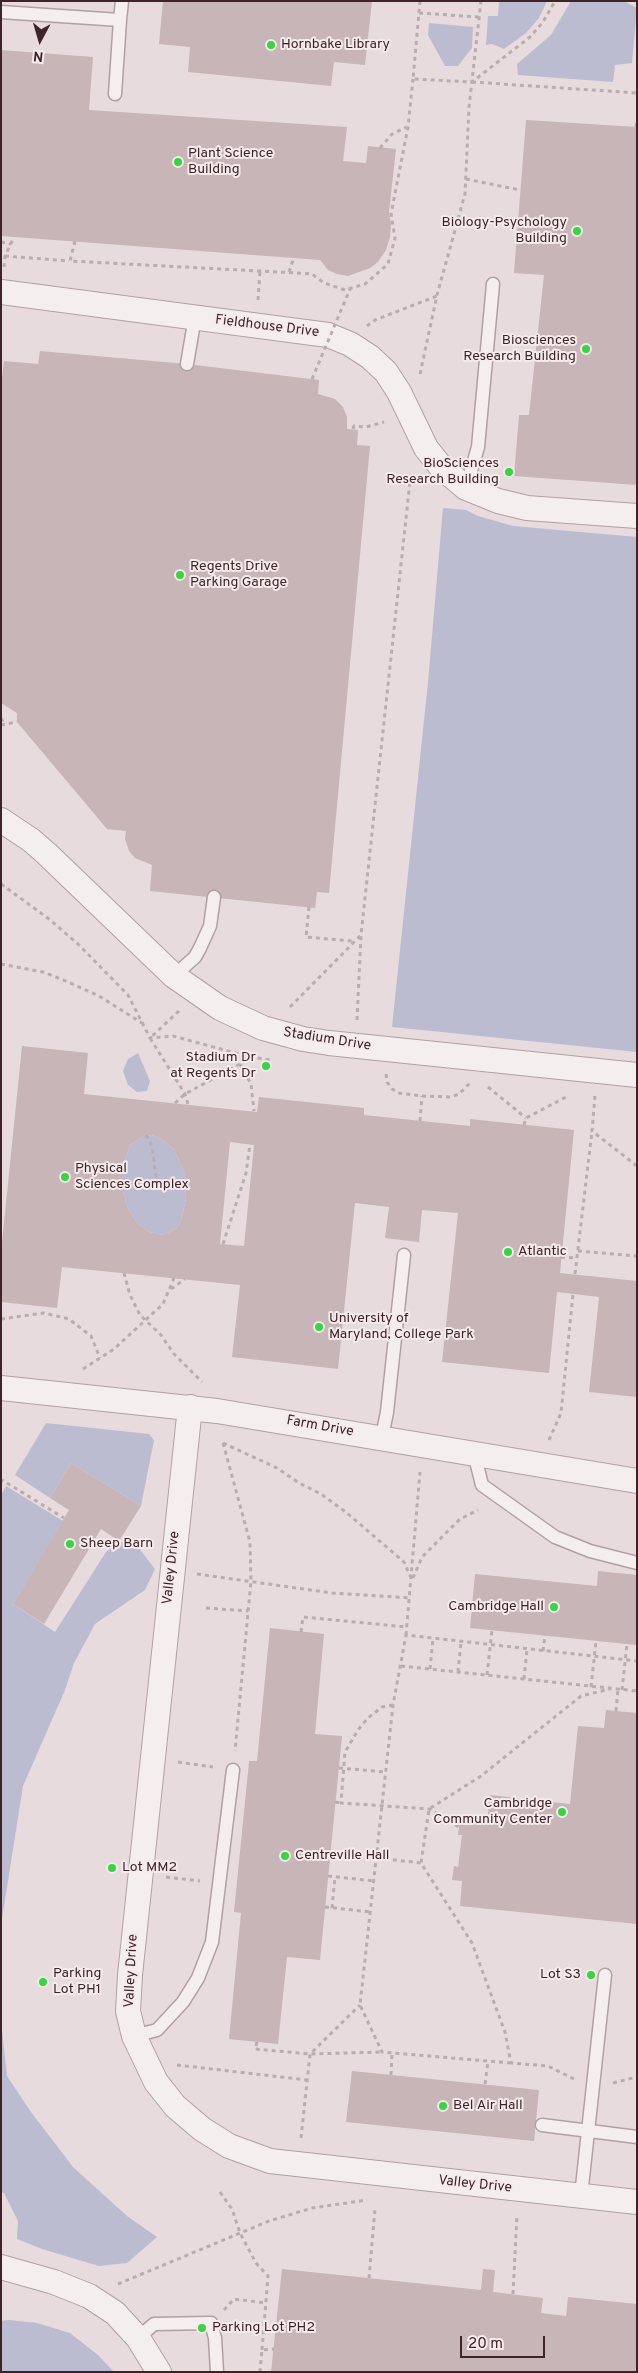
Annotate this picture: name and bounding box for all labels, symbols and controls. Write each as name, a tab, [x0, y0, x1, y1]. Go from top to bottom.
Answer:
north arrow	[15, 15, 65, 65]
place label: Hornbake Library	[281, 37, 390, 53]
marker: Hornbake Library	[265, 39, 277, 51]
text: N	[32, 46, 44, 64]
place label: Plant Science Building	[188, 146, 273, 178]
marker: Plant Science Building	[172, 156, 184, 168]
place label: Biology-Psychology Building	[441, 215, 567, 248]
marker: Biology-Psychology Building	[571, 225, 583, 237]
street label: Fieldhouse Drive	[214, 312, 320, 342]
place label: Biosciences Research Building	[463, 333, 576, 366]
marker: Biosciences Research Building	[580, 343, 592, 355]
place label: BioSciences Research Building	[386, 456, 499, 488]
marker: BioSciences Research Building	[503, 466, 515, 478]
place label: Regents Drive Parking Garage	[190, 559, 287, 592]
marker: Regents Drive Parking Garage	[174, 569, 186, 581]
street label: Stadium Drive	[282, 1025, 372, 1055]
place label: Stadium Dr at Regents Dr	[170, 1050, 256, 1082]
marker: Stadium Dr at Regents Dr	[260, 1060, 272, 1072]
place label: Physical Sciences Complex	[75, 1161, 189, 1194]
marker: Physical Sciences Complex	[59, 1171, 71, 1183]
place label: Atlantic	[518, 1244, 567, 1260]
marker: Atlantic	[502, 1246, 514, 1258]
place label: University of Maryland, College Park	[329, 1311, 474, 1344]
marker: University of Maryland, College Park	[313, 1321, 325, 1333]
street label: Farm Drive	[285, 1413, 355, 1441]
street label: Valley Drive	[160, 1530, 184, 1606]
place label: Sheep Barn	[80, 1536, 153, 1552]
marker: Sheep Barn	[64, 1538, 76, 1550]
place label: Cambridge Hall	[448, 1599, 544, 1615]
marker: Cambridge Hall	[548, 1601, 560, 1613]
place label: Cambridge Community Center	[433, 1796, 552, 1828]
marker: Cambridge Community Center	[556, 1806, 568, 1818]
place label: Centreville Hall	[295, 1848, 390, 1864]
marker: Centreville Hall	[279, 1850, 291, 1862]
place label: Lot MM2	[122, 1860, 177, 1876]
marker: Lot MM2	[106, 1862, 118, 1874]
street label: Valley Drive	[122, 1934, 142, 2008]
place label: Parking Lot PH1	[53, 1966, 101, 1998]
place label: Lot S3	[540, 1967, 581, 1983]
marker: Lot S3	[585, 1969, 597, 1981]
marker: Parking Lot PH1	[37, 1976, 49, 1988]
place label: Bel Air Hall	[453, 2098, 523, 2114]
marker: Bel Air Hall	[437, 2100, 449, 2112]
street label: Valley Drive	[437, 2173, 513, 2197]
place label: Parking Lot PH2	[212, 2320, 315, 2336]
marker: Parking Lot PH2	[196, 2322, 208, 2334]
scale bar	[463, 2326, 548, 2358]
text: 20 m	[468, 2335, 503, 2354]

